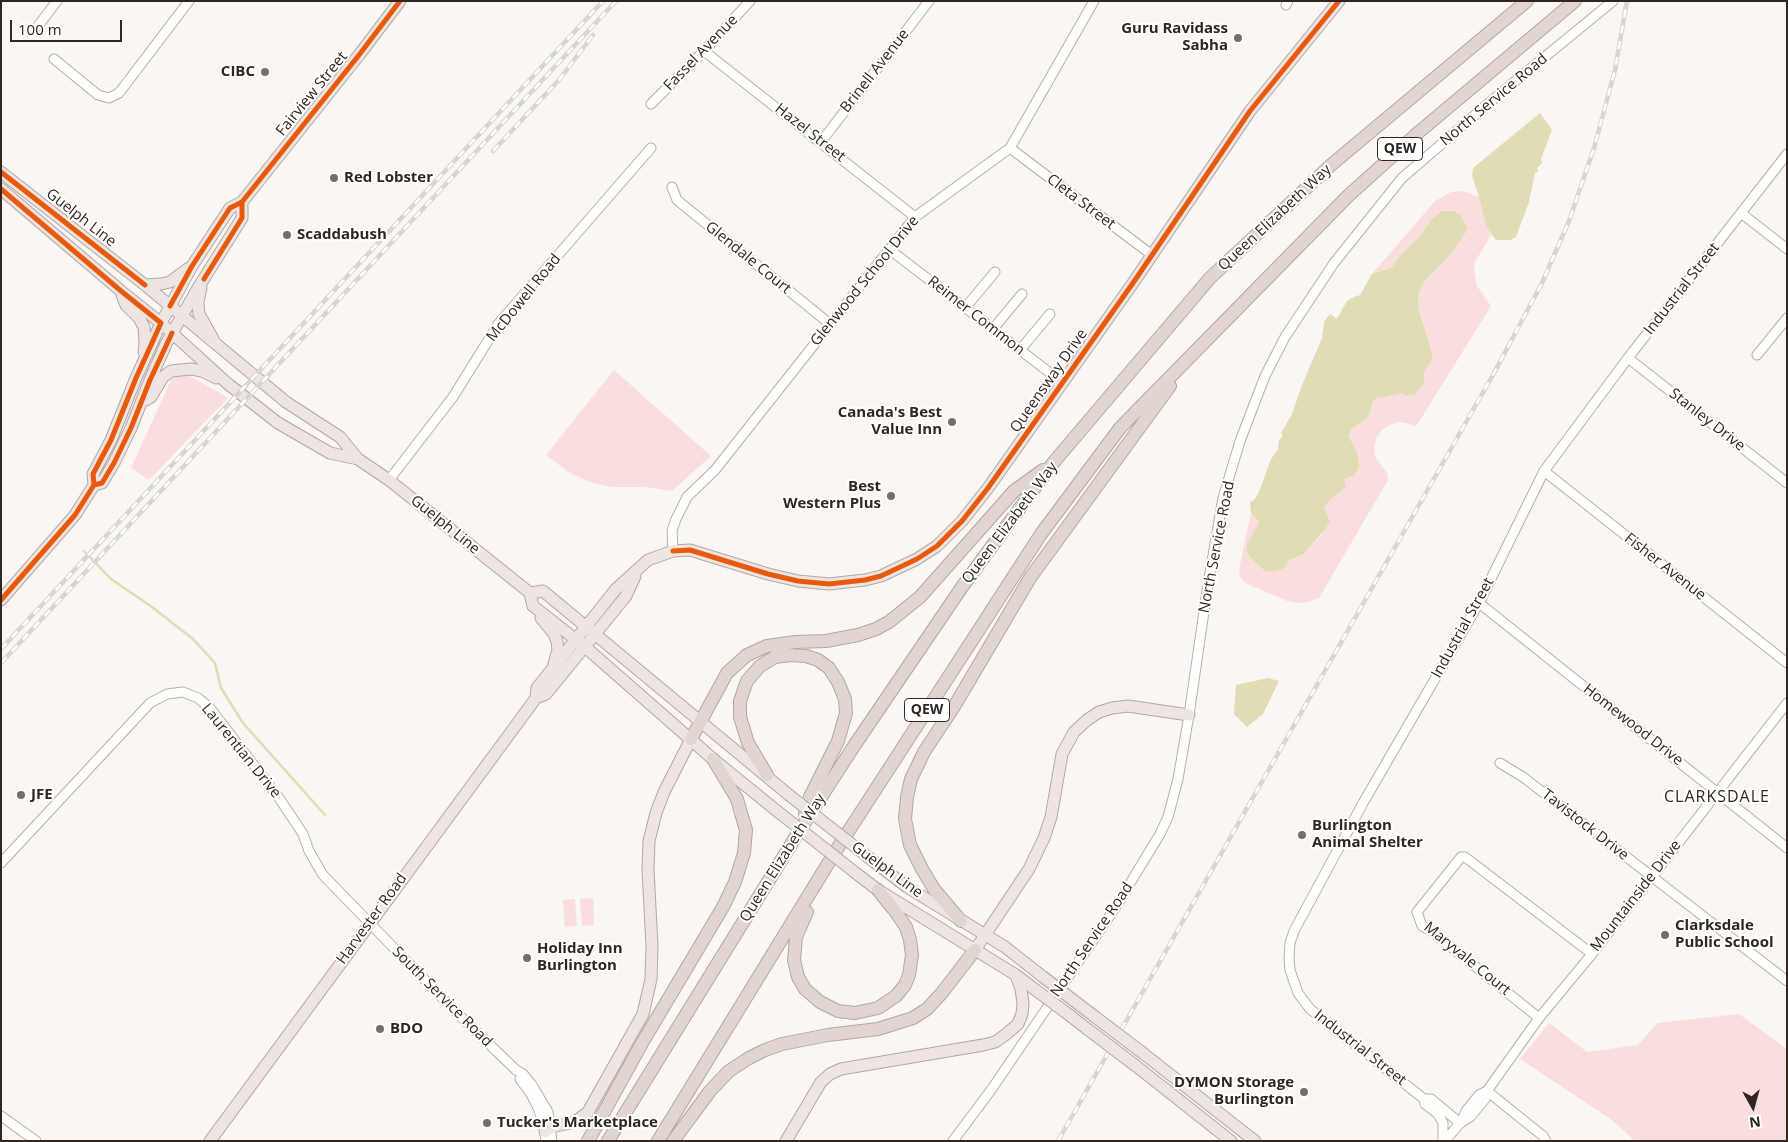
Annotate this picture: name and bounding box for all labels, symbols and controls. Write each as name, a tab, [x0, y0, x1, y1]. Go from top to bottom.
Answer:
scale bar	[12, 10, 125, 42]
street label: Fassel Avenue	[660, 11, 742, 95]
text: 100 m	[18, 19, 62, 39]
place label: Guru Ravidass Sabha	[1121, 20, 1228, 55]
street label: Brinell Avenue	[837, 26, 913, 116]
marker: Guru Ravidass Sabha	[1232, 32, 1244, 44]
street label: Fairview Street	[273, 48, 351, 140]
street label: North Service Road	[1437, 50, 1551, 150]
place label: CIBC	[221, 63, 255, 81]
marker: CIBC	[259, 66, 271, 78]
street label: Hazel Street	[771, 100, 849, 166]
road number: QEW	[1378, 138, 1422, 160]
street label: Queen Elizabeth Way	[1215, 161, 1335, 275]
place label: Red Lobster	[344, 169, 433, 187]
street label: Cleta Street	[1043, 170, 1119, 234]
marker: Red Lobster	[328, 172, 340, 184]
street label: Guelph Line	[42, 185, 120, 251]
street label: Glenwood School Drive	[807, 212, 923, 350]
street label: Glendale Court	[702, 218, 794, 298]
place label: Scaddabush	[297, 226, 387, 244]
marker: Scaddabush	[281, 229, 293, 241]
street label: Industrial Street	[1640, 239, 1724, 339]
street label: McDowell Road	[483, 250, 565, 346]
street label: Reimer Common	[924, 273, 1028, 359]
street label: Queensway Drive	[1007, 326, 1091, 436]
street label: Stanley Drive	[1665, 385, 1749, 455]
place label: Canada's Best Value Inn	[838, 404, 942, 439]
marker: Canada's Best Value Inn	[946, 416, 958, 428]
street label: Queen Elizabeth Way	[958, 459, 1062, 587]
place label: Best Western Plus	[783, 478, 881, 513]
street label: North Service Road	[1195, 479, 1239, 615]
marker: Best Western Plus	[885, 490, 897, 502]
street label: Guelph Line	[407, 492, 483, 558]
street label: Fisher Avenue	[1621, 530, 1709, 604]
street label: Industrial Street	[1428, 575, 1498, 681]
street label: Homewood Drive	[1579, 680, 1687, 770]
road number: QEW	[904, 698, 950, 722]
street label: Laurentian Drive	[197, 700, 285, 802]
place label: JFE	[31, 786, 53, 804]
street label: Tavistock Drive	[1538, 786, 1632, 864]
district label: CLARKSDALE	[1663, 787, 1771, 807]
marker: JFE	[15, 789, 27, 801]
street label: Queen Elizabeth Way	[736, 791, 830, 925]
place label: Burlington Animal Shelter	[1312, 817, 1423, 852]
marker: Burlington Animal Shelter	[1296, 829, 1308, 841]
street label: Mountainside Drive	[1587, 837, 1685, 955]
street label: Guelph Line	[848, 838, 926, 902]
street label: Harvester Road	[333, 870, 411, 968]
street label: North Service Road	[1047, 879, 1137, 1001]
place label: Clarksdale Public School	[1675, 917, 1774, 952]
street label: Maryvale Court	[1420, 918, 1514, 1000]
marker: Clarksdale Public School	[1659, 929, 1671, 941]
place label: Holiday Inn Burlington	[537, 940, 623, 975]
street label: South Service Road	[388, 943, 496, 1051]
marker: Holiday Inn Burlington	[521, 952, 533, 964]
street label: Industrial Street	[1310, 1006, 1410, 1090]
place label: BDO	[390, 1020, 423, 1038]
marker: BDO	[374, 1023, 386, 1035]
place label: DYMON Storage Burlington	[1174, 1074, 1294, 1109]
north arrow	[1728, 1082, 1778, 1132]
marker: DYMON Storage Burlington	[1298, 1086, 1310, 1098]
text: N	[1748, 1112, 1762, 1133]
place label: Tucker's Marketplace	[497, 1114, 658, 1132]
marker: Tucker's Marketplace	[481, 1117, 493, 1129]

